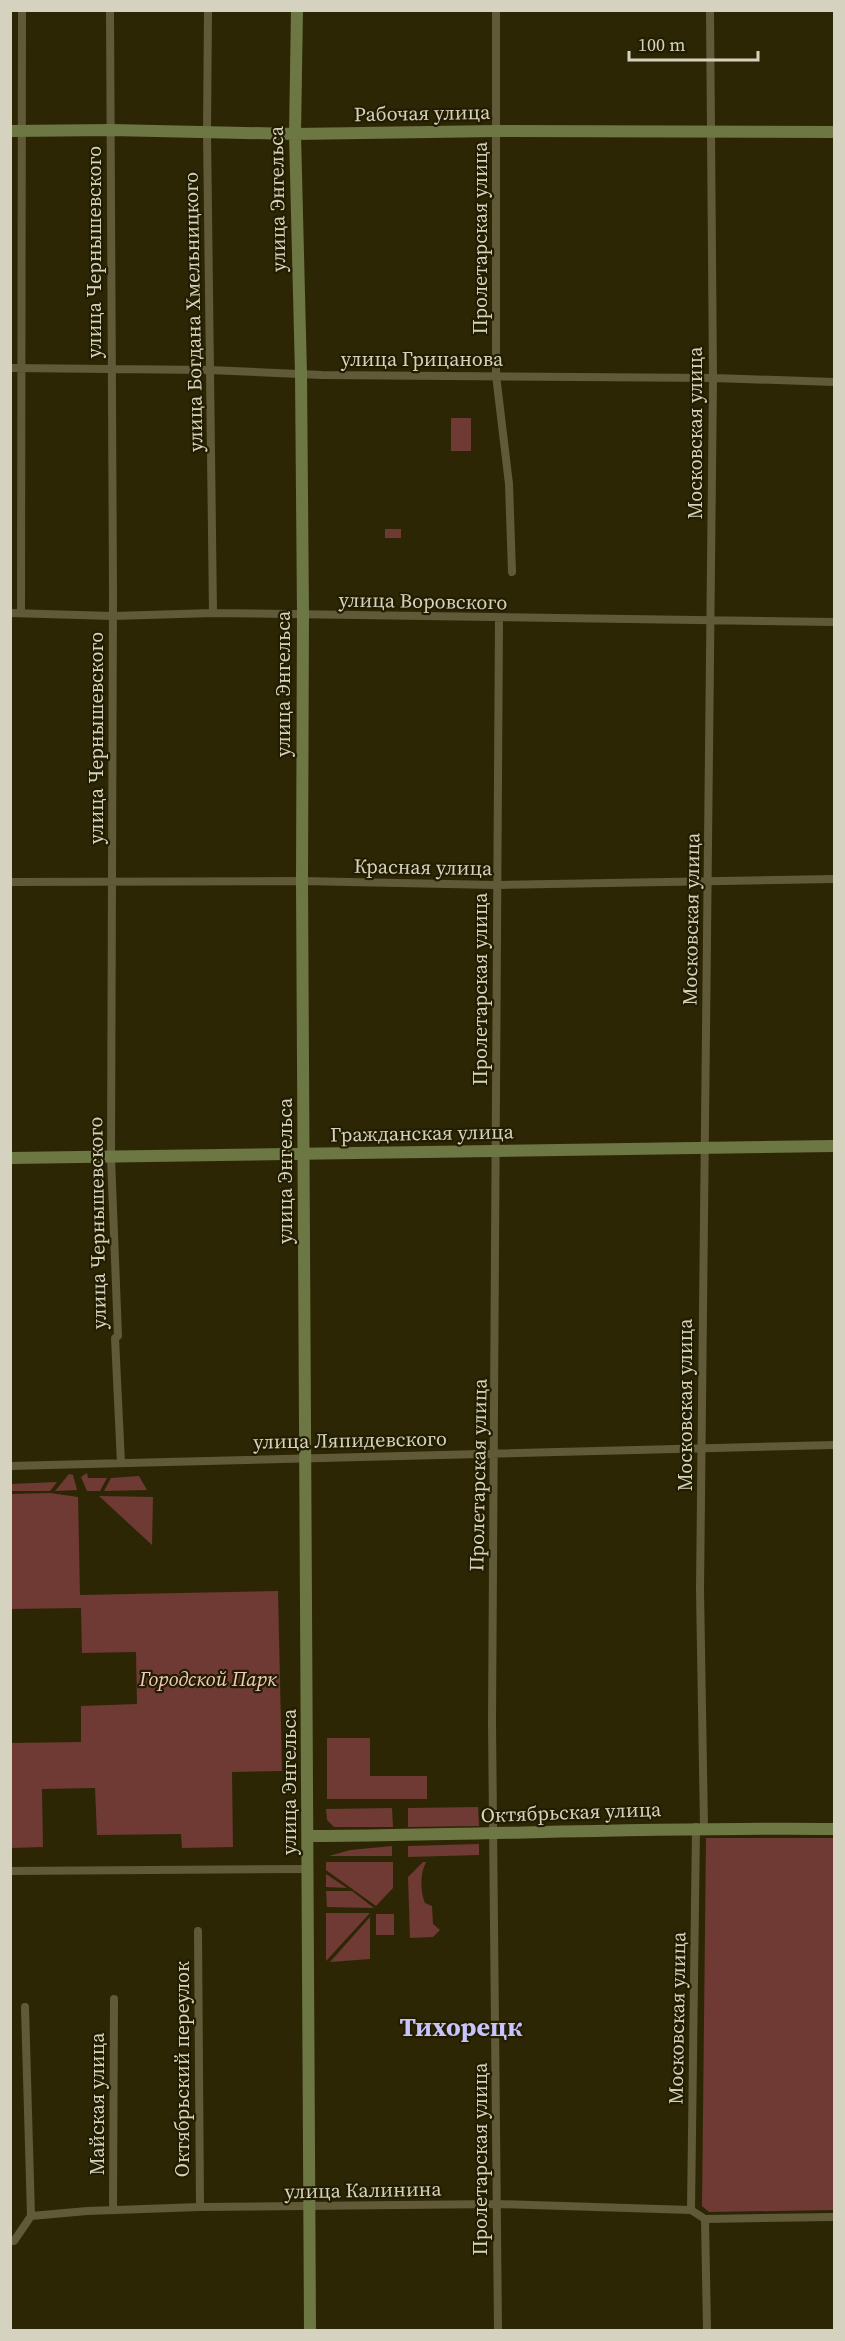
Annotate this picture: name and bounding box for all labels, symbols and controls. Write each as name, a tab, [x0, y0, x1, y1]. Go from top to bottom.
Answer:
scale bar	[629, 24, 758, 62]
text: 100 m	[638, 32, 685, 57]
street label: Рабочая улица	[354, 98, 491, 128]
street label: улица Энгельса	[262, 125, 292, 272]
street label: Пролетарская улица	[466, 141, 494, 334]
street label: улица Чернышевского	[80, 146, 108, 358]
street label: улица Богдана Хмельницкого	[177, 172, 209, 452]
street label: улица Грицанова	[341, 345, 504, 373]
street label: Московская улица	[681, 346, 709, 519]
street label: улица Воровского	[338, 586, 508, 616]
street label: улица Энгельса	[269, 610, 297, 757]
street label: улица Чернышевского	[82, 632, 110, 844]
street label: Московская улица	[675, 832, 707, 1006]
street label: Красная улица	[354, 852, 493, 882]
street label: Пролетарская улица	[466, 892, 494, 1085]
street label: улица Энгельса	[271, 1097, 299, 1244]
street label: улица Чернышевского	[81, 1116, 113, 1330]
street label: Гражданская улица	[330, 1117, 515, 1149]
street label: Московская улица	[671, 1318, 699, 1491]
street label: Пролетарская улица	[462, 1377, 494, 1572]
street label: улица Ляпидевского	[253, 1424, 447, 1456]
park label: Городской Парк	[138, 1665, 277, 1693]
street label: улица Энгельса	[275, 1708, 303, 1855]
street label: Октябрьская улица	[480, 1795, 663, 1829]
street label: Московская улица	[661, 1931, 693, 2105]
street label: Октябрьский переулок	[168, 1961, 196, 2177]
district label: Тихорецк	[400, 2009, 523, 2045]
street label: Майская улица	[83, 2032, 111, 2175]
street label: Пролетарская улица	[466, 2062, 494, 2255]
street label: улица Калинина	[284, 2175, 443, 2205]

